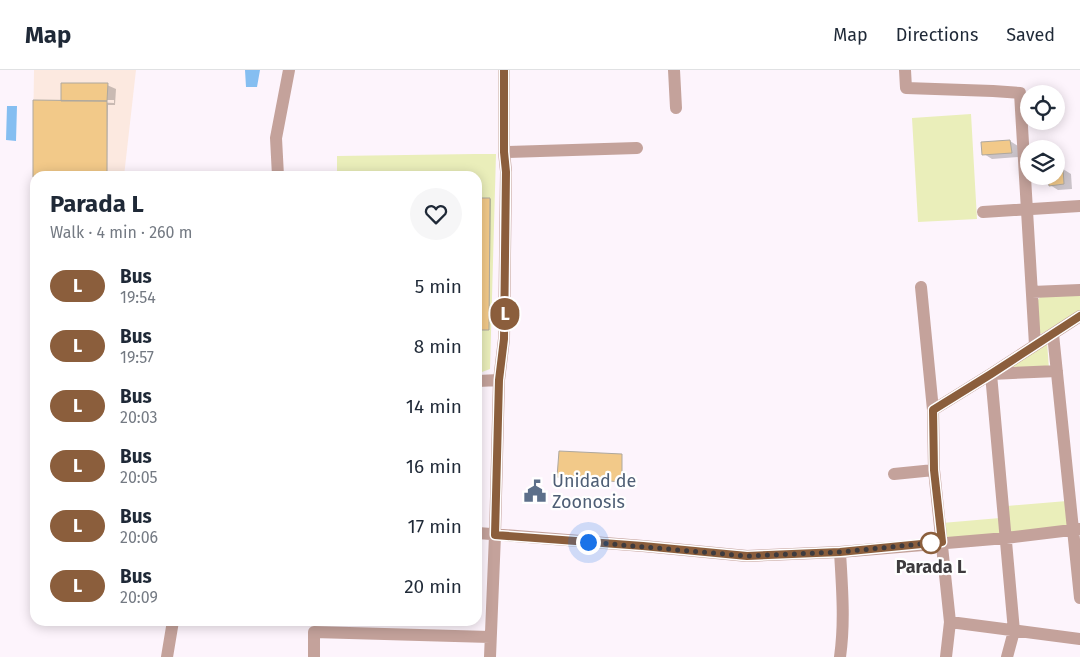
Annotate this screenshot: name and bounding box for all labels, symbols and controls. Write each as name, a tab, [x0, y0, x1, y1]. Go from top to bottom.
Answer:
text: Map	[25, 21, 71, 49]
text: Map	[833, 24, 868, 46]
text: Directions	[896, 24, 978, 46]
text: Saved	[1006, 24, 1055, 46]
map controls	[1020, 85, 1065, 185]
button: locate	[1020, 85, 1065, 130]
button: layers	[1020, 140, 1065, 185]
button: heart	[410, 188, 462, 240]
text: Parada L	[50, 190, 144, 218]
text: Walk · 4 min · 260 m	[50, 223, 192, 242]
text: Bus	[120, 265, 152, 288]
text: L	[73, 275, 82, 297]
text: 5 min	[415, 275, 462, 298]
text: 19:54	[120, 288, 156, 307]
line badge: L	[489, 298, 521, 330]
text: L	[500, 303, 510, 325]
text: Bus	[120, 325, 152, 348]
text: L	[73, 335, 82, 357]
text: 8 min	[414, 335, 462, 358]
text: 19:57	[120, 348, 154, 367]
text: Bus	[120, 385, 152, 408]
text: L	[73, 395, 82, 417]
text: 14 min	[406, 395, 462, 418]
text: 20:03	[120, 408, 157, 427]
text: Bus	[120, 445, 152, 468]
text: L	[73, 455, 82, 477]
text: 16 min	[406, 455, 462, 478]
text: 20:05	[120, 468, 158, 487]
place label: Unidad de Zoonosis	[552, 470, 636, 513]
public building icon: Unidad de Zoonosis	[522, 478, 548, 504]
text: Bus	[120, 505, 152, 528]
text: L	[73, 515, 82, 537]
text: 17 min	[408, 515, 462, 538]
text: 20:06	[120, 528, 158, 547]
your location	[576, 530, 601, 555]
marker: Parada L	[920, 532, 942, 554]
place label: Parada L	[896, 556, 966, 578]
text: Bus	[120, 565, 152, 588]
text: L	[73, 575, 82, 597]
text: 20 min	[404, 575, 462, 598]
text: 20:09	[120, 588, 158, 607]

